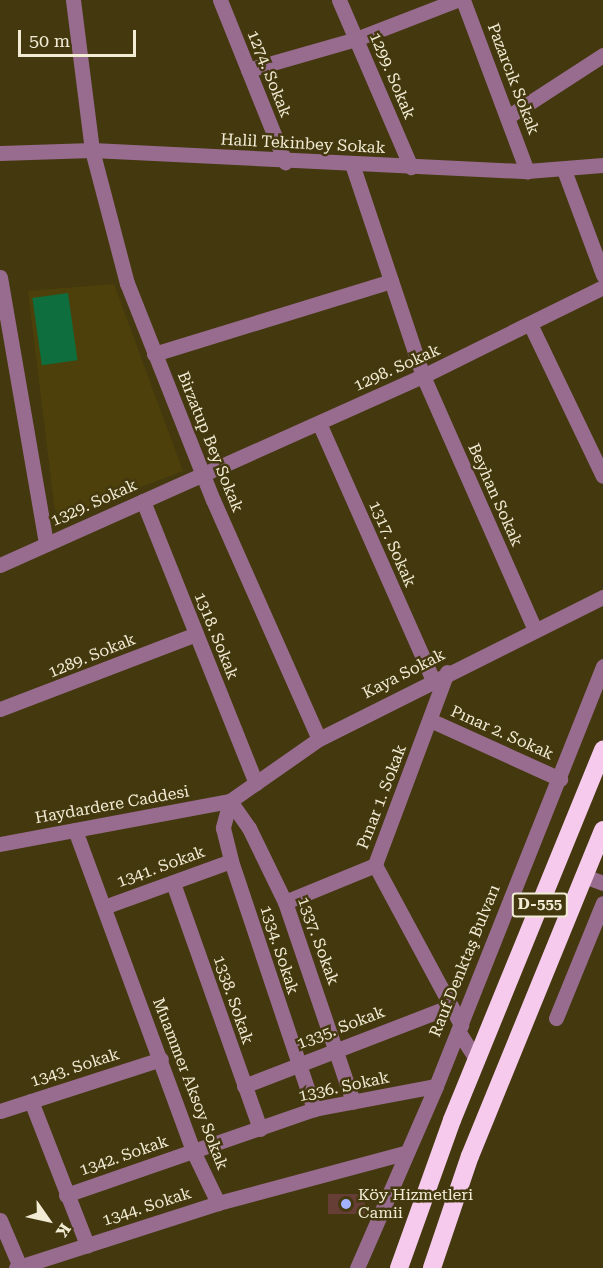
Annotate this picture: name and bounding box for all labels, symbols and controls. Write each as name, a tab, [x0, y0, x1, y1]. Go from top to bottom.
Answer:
scale bar	[21, 18, 140, 56]
street label: Pazarcık Sokak	[483, 21, 543, 137]
street label: 1274. Sokak	[243, 28, 295, 120]
text: 50 m	[29, 30, 70, 51]
street label: 1299. Sokak	[365, 30, 419, 122]
street label: Halil Tekinbey Sokak	[220, 130, 386, 158]
street label: 1298. Sokak	[351, 340, 443, 396]
street label: Birzatup Bey Sokak	[173, 369, 247, 515]
street label: Beyhan Sokak	[464, 441, 526, 549]
street label: 1329. Sokak	[48, 475, 140, 531]
street label: 1317. Sokak	[364, 498, 420, 590]
street label: 1318. Sokak	[190, 590, 242, 682]
street label: 1289. Sokak	[46, 630, 138, 682]
street label: Kaya Sokak	[360, 645, 448, 703]
street label: Pınar 2. Sokak	[448, 702, 556, 764]
street label: Pınar 1. Sokak	[353, 742, 411, 852]
street label: Haydardere Caddesi	[33, 782, 191, 828]
street label: 1341. Sokak	[114, 842, 208, 892]
street label: Rauf Denktaş Bulvarı	[426, 882, 504, 1040]
road number: D-555	[512, 893, 568, 917]
street label: 1337. Sokak	[293, 894, 343, 988]
street label: 1334. Sokak	[256, 903, 302, 997]
street label: 1338. Sokak	[209, 953, 257, 1047]
street label: Muammer Aksoy Sokak	[148, 995, 232, 1173]
street label: 1335. Sokak	[294, 1002, 388, 1054]
street label: 1343. Sokak	[28, 1045, 122, 1091]
street label: 1336. Sokak	[297, 1068, 391, 1106]
street label: 1342. Sokak	[77, 1132, 171, 1180]
street label: 1344. Sokak	[100, 1184, 194, 1230]
place label: Köy Hizmetleri Camii	[358, 1185, 473, 1223]
north arrow	[18, 1190, 78, 1250]
marker: Köy Hizmetleri Camii	[339, 1197, 353, 1211]
text: K	[52, 1220, 75, 1241]

